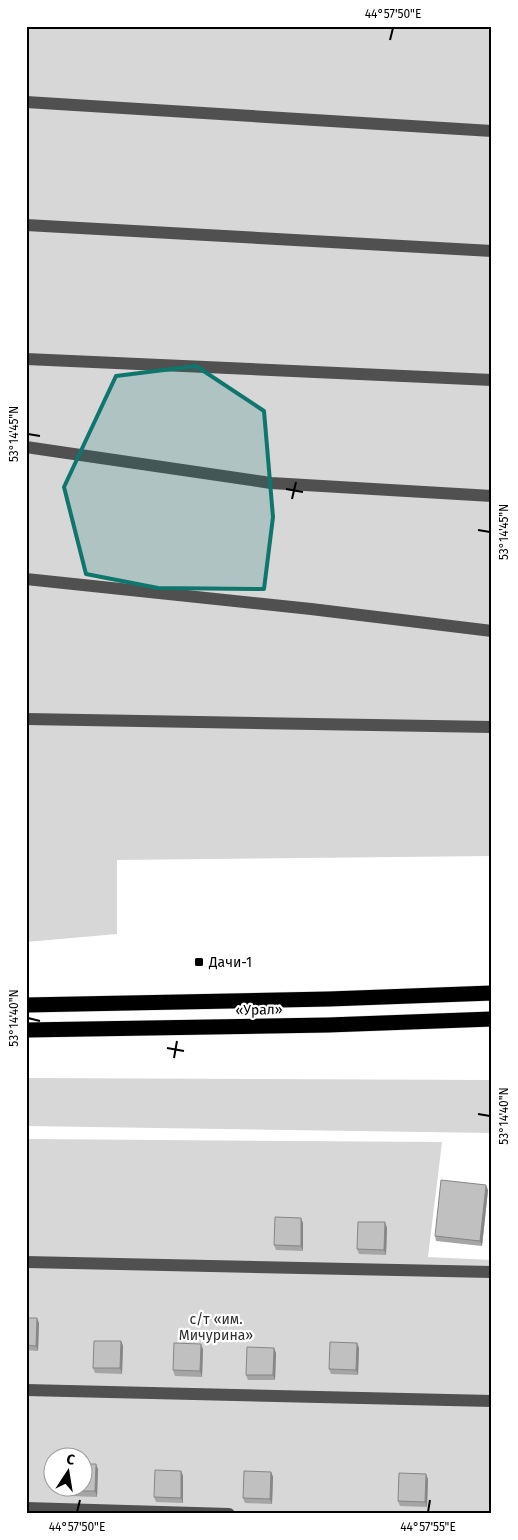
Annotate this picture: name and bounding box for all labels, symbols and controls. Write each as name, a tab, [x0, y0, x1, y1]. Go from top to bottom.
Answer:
text: 44°57'50"E	[365, 7, 421, 21]
text: 53°14'45"N	[7, 406, 21, 462]
text: 53°14'45"N	[497, 504, 511, 560]
place label: Дачи-1	[208, 954, 252, 971]
marker: Дачи-1	[193, 956, 205, 968]
text: 53°14'40"N	[7, 989, 21, 1047]
street label: «Урал»	[235, 1001, 283, 1019]
text: 53°14'40"N	[497, 1087, 511, 1145]
park label: с/т «им. Мичурина»	[179, 1311, 253, 1344]
north arrow	[42, 1448, 92, 1498]
text: С	[65, 1451, 76, 1469]
text: 44°57'50"E	[49, 1520, 105, 1534]
text: 44°57'55"E	[400, 1520, 456, 1534]

